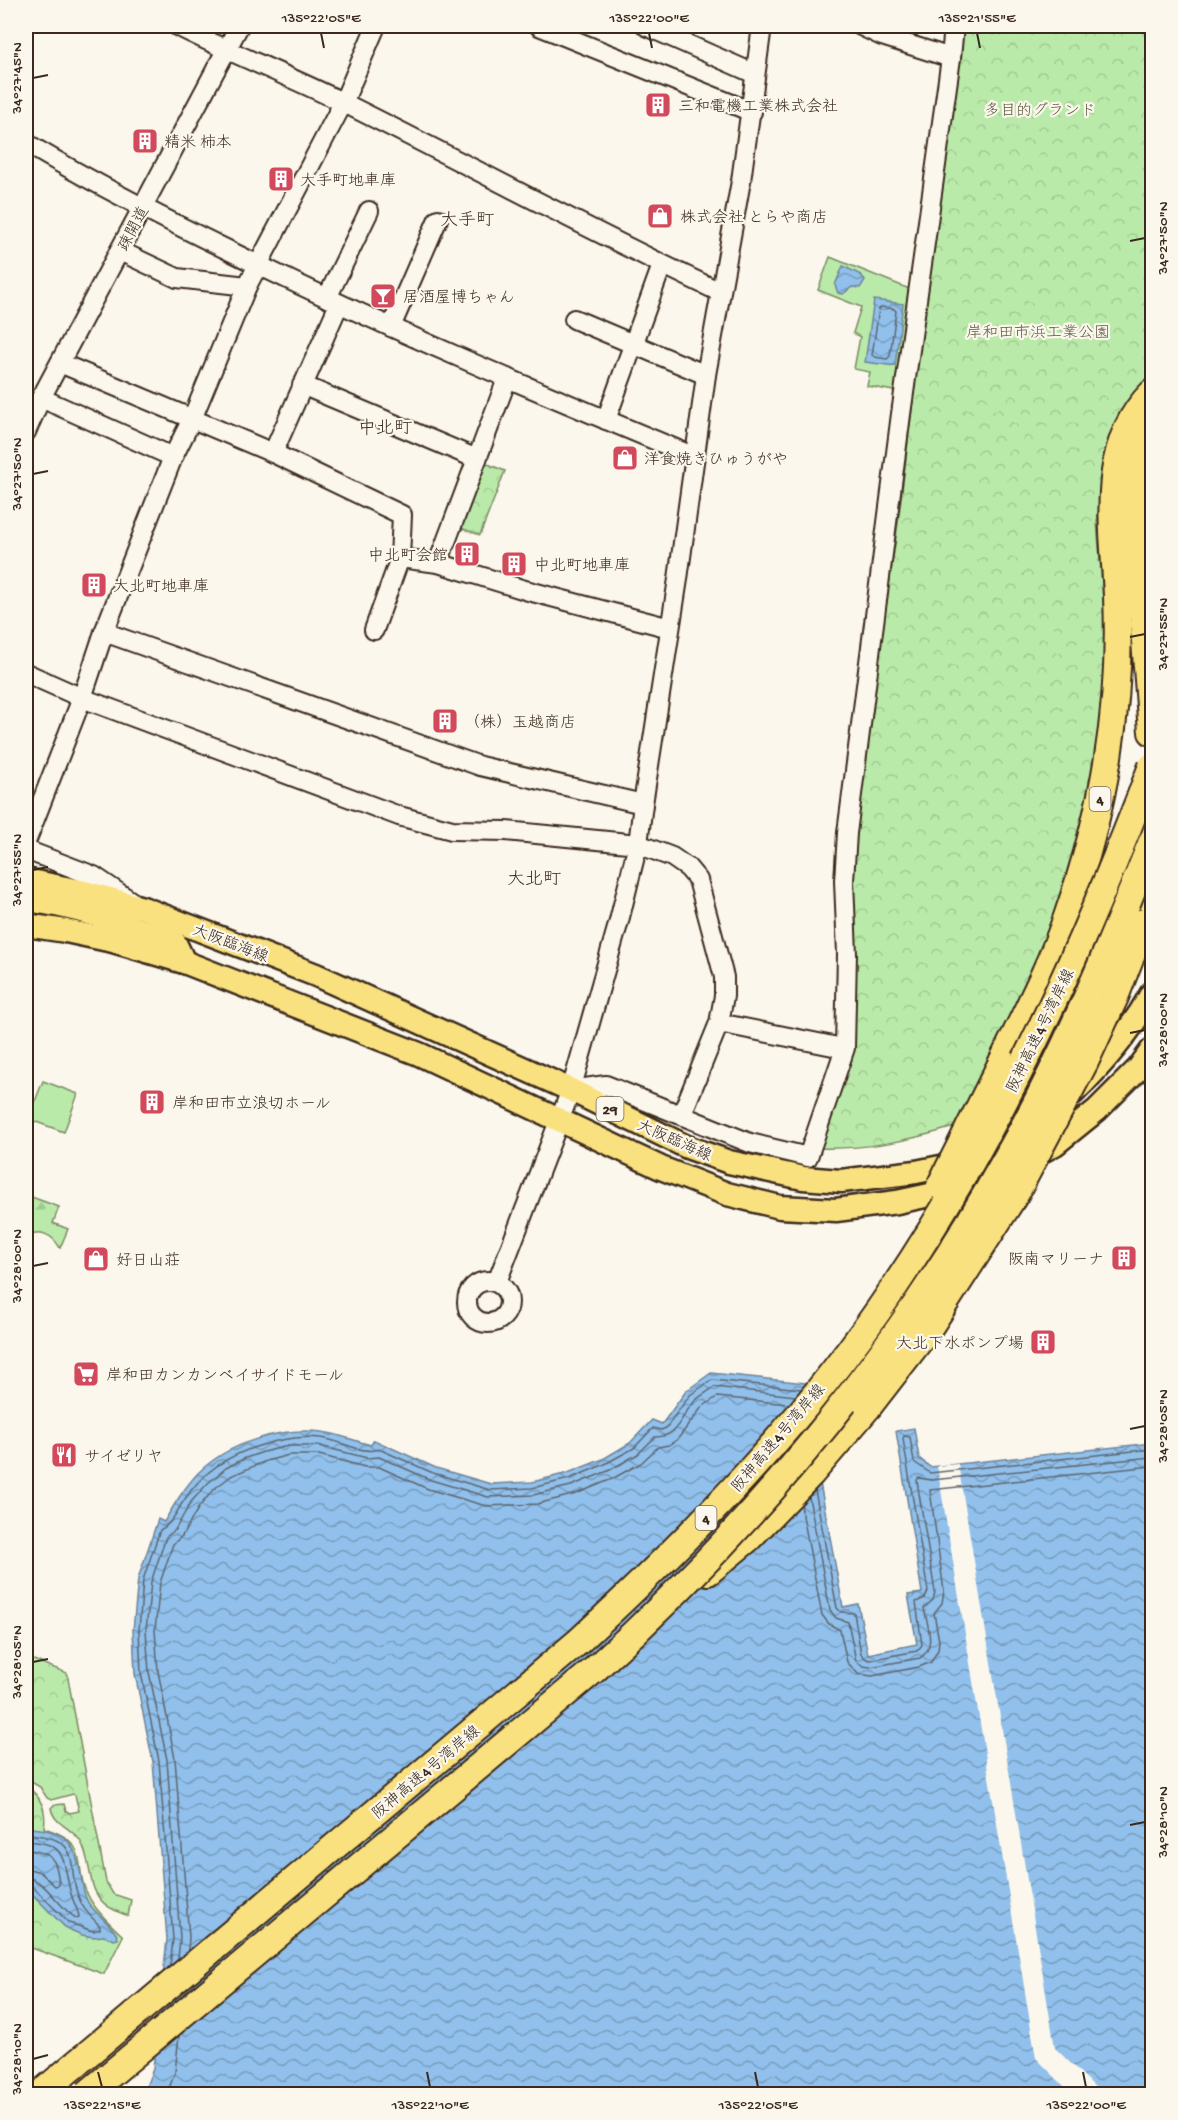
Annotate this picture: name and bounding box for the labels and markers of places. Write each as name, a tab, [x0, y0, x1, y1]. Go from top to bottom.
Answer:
building icon: 三和電機工業株式会社	[643, 90, 673, 120]
place label: 三和電機工業株式会社	[678, 97, 838, 118]
building icon: 精米 柿本	[130, 126, 160, 156]
place label: 精米 柿本	[164, 133, 232, 154]
building icon: 大手町地車庫	[266, 164, 296, 194]
place label: 大手町地車庫	[300, 171, 396, 192]
shop icon: 株式会社 とらや商店	[645, 201, 675, 231]
place label: 株式会社 とらや商店	[680, 208, 828, 229]
bar icon: 居酒屋博ちゃん	[368, 281, 398, 311]
place label: 居酒屋博ちゃん	[403, 288, 515, 309]
shop icon: 洋食焼きひゅうがや	[610, 443, 640, 473]
place label: 洋食焼きひゅうがや	[644, 450, 788, 471]
building icon: 中北町会館	[452, 539, 482, 569]
place label: 中北町会館	[368, 546, 448, 567]
building icon: 中北町地車庫	[499, 549, 529, 579]
place label: 中北町地車庫	[534, 556, 630, 577]
building icon: 大北町地車庫	[79, 570, 109, 600]
place label: 大北町地車庫	[113, 577, 209, 598]
building icon: （株）玉越商店	[430, 706, 460, 736]
place label: （株）玉越商店	[464, 713, 576, 734]
building icon: 岸和田市立浪切ホール	[137, 1087, 167, 1117]
place label: 岸和田市立浪切ホール	[172, 1095, 331, 1115]
building icon: 阪南マリーナ	[1109, 1243, 1139, 1273]
shop icon: 好日山荘	[81, 1244, 111, 1274]
place label: 阪南マリーナ	[1008, 1250, 1104, 1271]
place label: 好日山荘	[116, 1251, 180, 1272]
building icon: 大北下水ポンプ場	[1028, 1327, 1058, 1357]
place label: 大北下水ポンプ場	[896, 1335, 1024, 1355]
supermarket icon: 岸和田カンカンベイサイドモール	[71, 1359, 101, 1389]
place label: 岸和田カンカンベイサイドモール	[106, 1367, 344, 1387]
restaurant icon: サイゼリヤ	[49, 1440, 79, 1470]
place label: サイゼリヤ	[84, 1449, 163, 1468]

